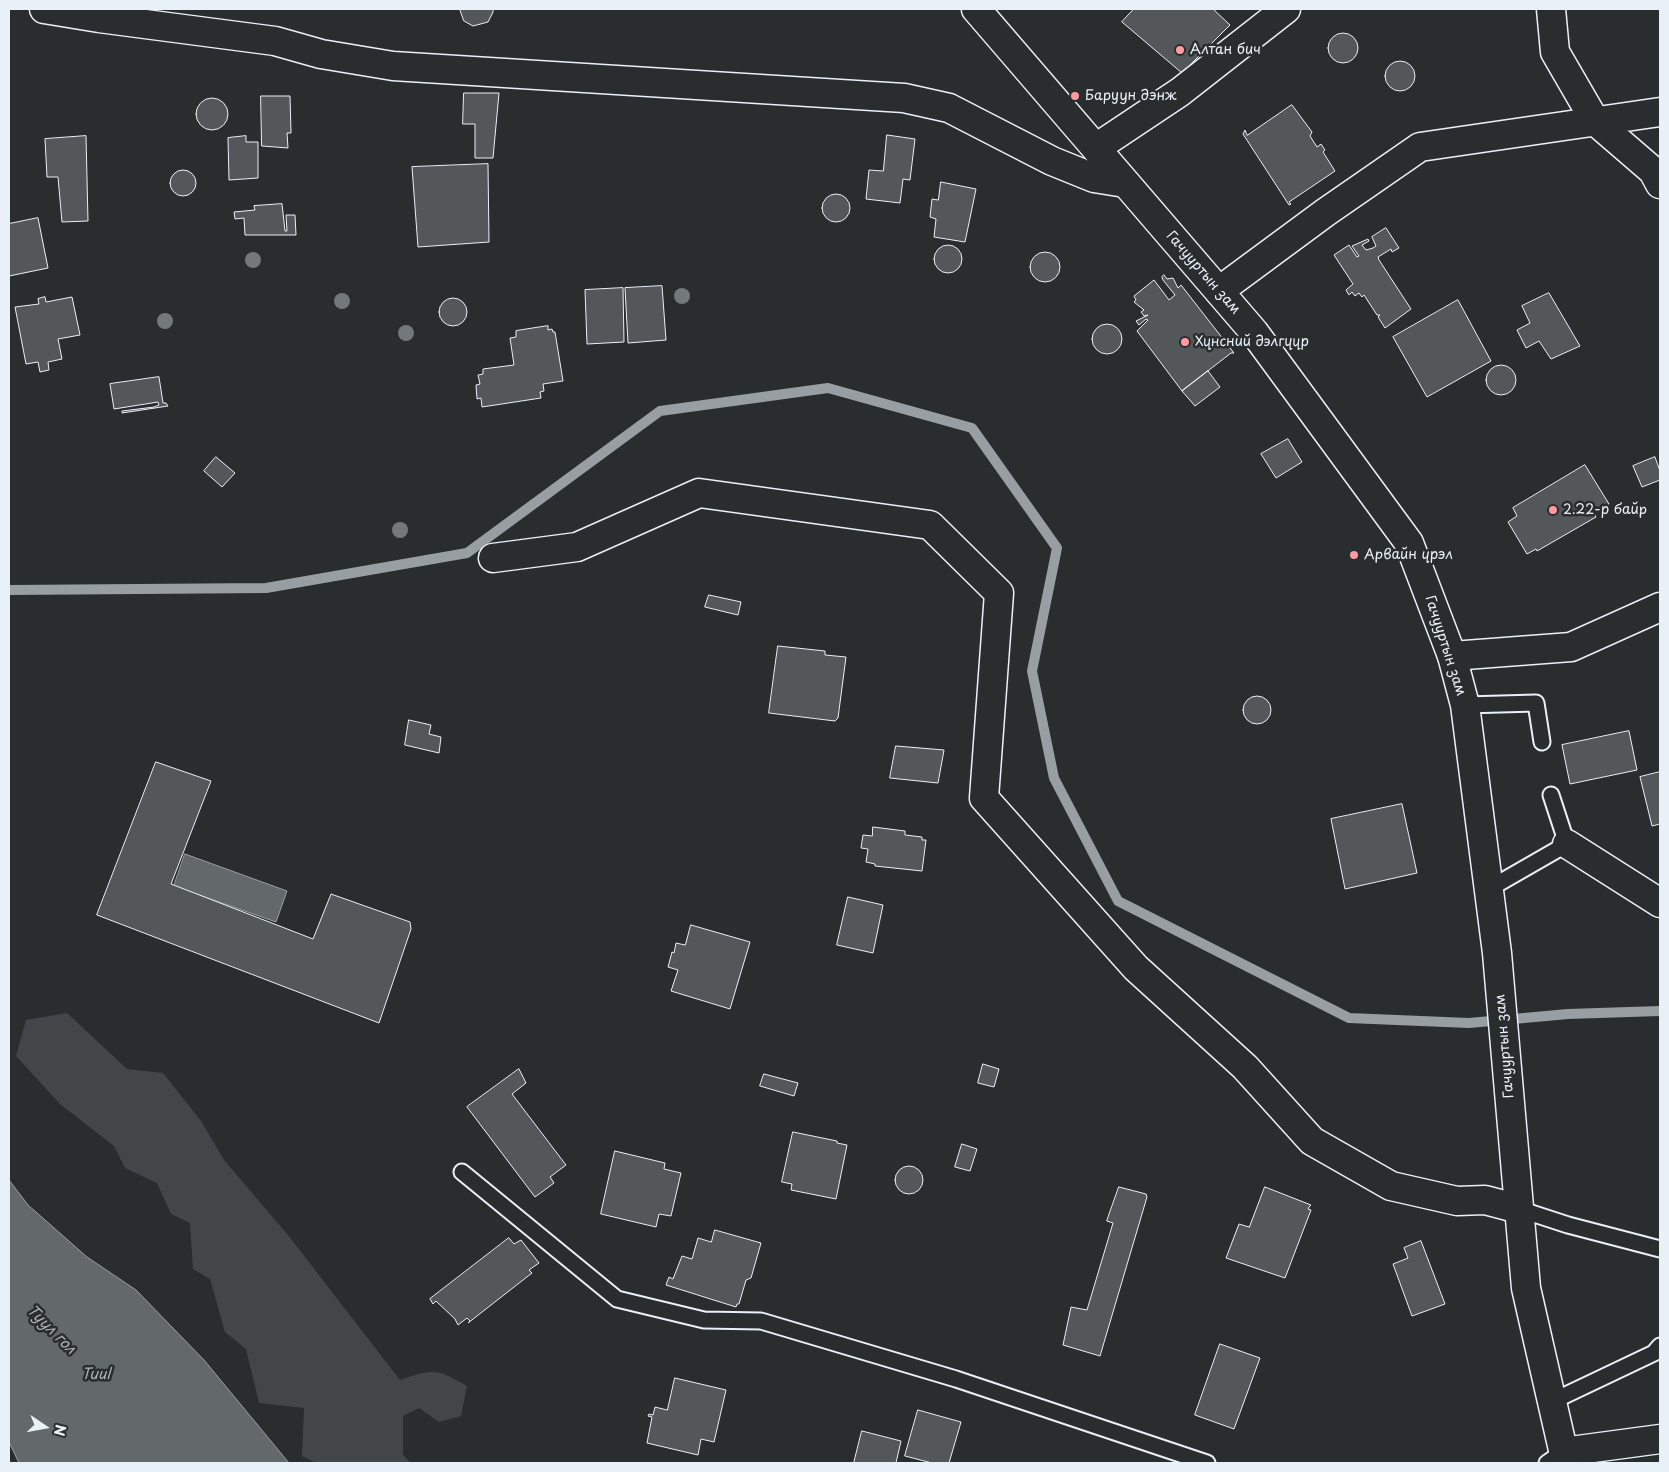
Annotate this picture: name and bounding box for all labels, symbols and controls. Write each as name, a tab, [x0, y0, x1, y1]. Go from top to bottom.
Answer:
place label: Алтан бич	[1190, 42, 1261, 58]
marker: Алтан бич	[1174, 44, 1186, 56]
place label: Баруун дэнж	[1085, 88, 1177, 104]
marker: Баруун дэнж	[1069, 90, 1081, 102]
street label: Гачууртын зам	[1162, 228, 1244, 318]
place label: Хүнсний дэлгүүр	[1195, 334, 1309, 350]
marker: Хүнсний дэлгүүр	[1179, 336, 1191, 348]
place label: 2.22-р байр	[1563, 502, 1647, 518]
marker: 2.22-р байр	[1547, 504, 1559, 516]
place label: Арвайн үрэл	[1364, 547, 1453, 563]
marker: Арвайн үрэл	[1348, 549, 1360, 561]
street label: Гачууртын зам	[1421, 594, 1469, 698]
street label: Гачууртын зам	[1492, 993, 1518, 1099]
water label: Туул гол	[23, 1302, 79, 1358]
water label: Tuul	[82, 1366, 110, 1384]
north arrow	[20, 1402, 70, 1452]
text: N	[49, 1423, 72, 1438]

